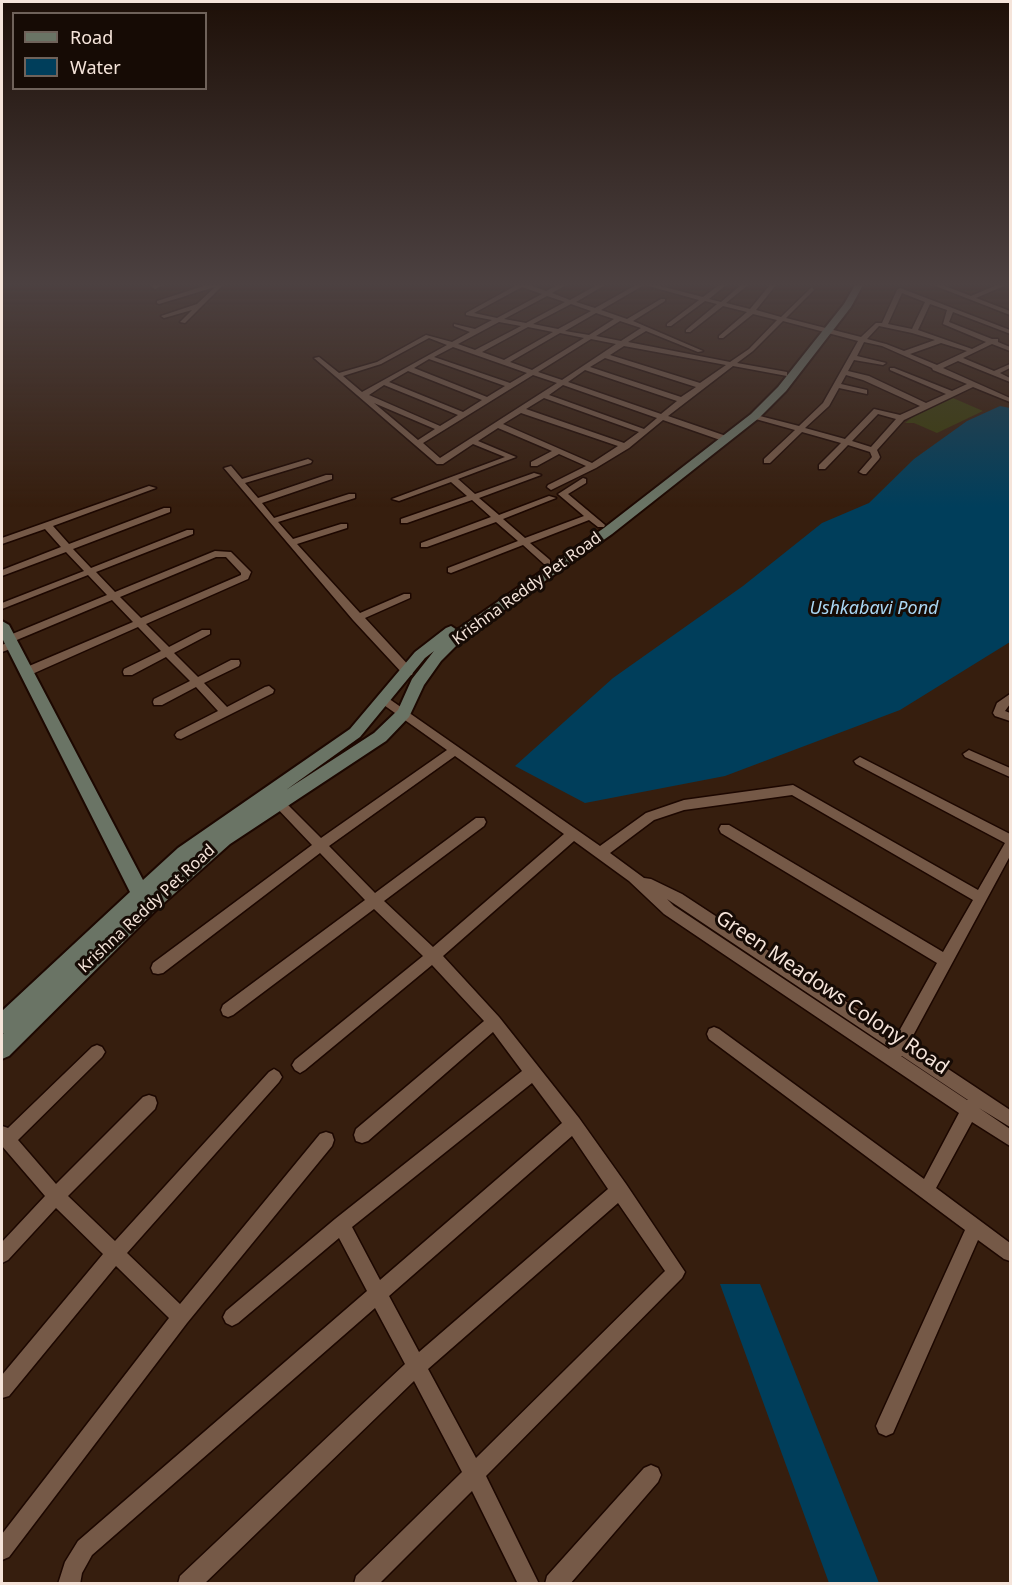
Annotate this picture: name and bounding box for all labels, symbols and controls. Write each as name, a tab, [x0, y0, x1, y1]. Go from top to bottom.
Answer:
legend	[12, 12, 207, 90]
text: Road	[70, 25, 113, 49]
text: Water	[70, 55, 121, 79]
street label: Krishna Reddy Pet Road	[449, 529, 605, 649]
water label: Ushkabavi Pond	[809, 598, 939, 620]
street label: Krishna Reddy Pet Road	[75, 841, 219, 977]
street label: Green Meadows Colony Road	[711, 906, 953, 1080]

